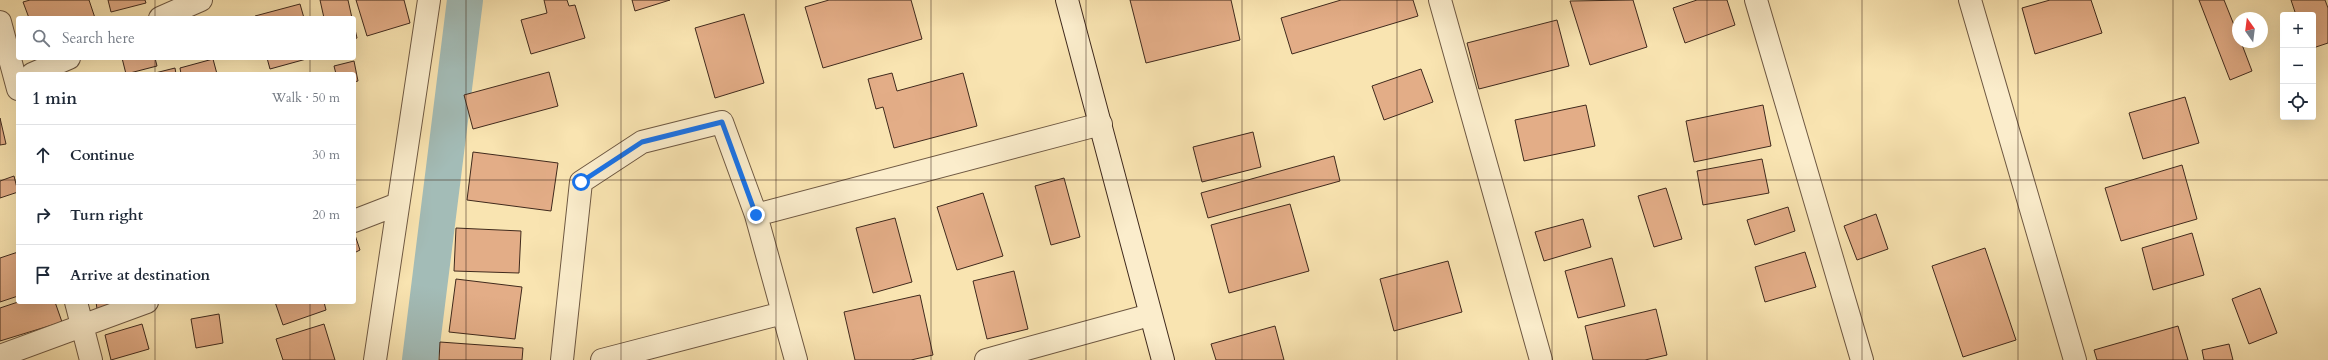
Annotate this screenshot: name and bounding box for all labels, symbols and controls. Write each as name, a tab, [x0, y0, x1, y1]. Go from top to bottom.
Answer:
north arrow	[2232, 12, 2268, 48]
map controls	[2280, 12, 2316, 120]
button: +	[2280, 12, 2316, 48]
search box	[16, 16, 356, 60]
icon: search	[30, 27, 52, 49]
text: Search here	[62, 28, 135, 48]
button: −	[2280, 48, 2316, 84]
button: locate	[2280, 84, 2316, 120]
text: 1 min	[32, 87, 77, 110]
text: Walk · 50 m	[272, 89, 340, 107]
icon: ahead	[32, 144, 54, 166]
text: Continue	[70, 145, 135, 165]
text: 30 m	[312, 146, 340, 164]
route start	[572, 173, 590, 191]
icon: right	[32, 204, 54, 226]
text: Turn right	[70, 205, 143, 225]
text: 20 m	[312, 206, 340, 224]
route end	[747, 206, 765, 224]
icon: arrive	[32, 264, 54, 286]
text: Arrive at destination	[70, 265, 210, 285]

